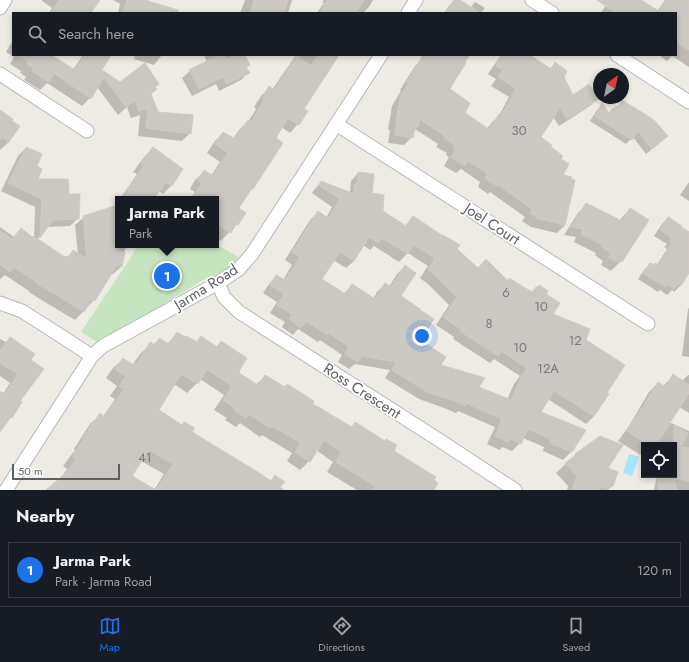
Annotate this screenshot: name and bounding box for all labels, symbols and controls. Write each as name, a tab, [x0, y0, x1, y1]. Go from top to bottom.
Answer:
search box	[12, 12, 677, 56]
icon: search	[26, 23, 48, 45]
text: Search here	[58, 23, 134, 45]
north arrow	[593, 68, 629, 104]
house number: 30	[512, 121, 527, 140]
popup	[115, 196, 219, 248]
street label: Joel Court	[458, 197, 525, 250]
text: Jarma Park	[129, 202, 205, 224]
text: Park	[129, 224, 152, 243]
street label: Jarma Road	[168, 259, 242, 316]
pin: 1	[154, 261, 180, 291]
house number: 6	[502, 283, 510, 302]
house number: 10	[534, 297, 548, 316]
house number: 8	[485, 314, 493, 333]
your location	[412, 326, 432, 346]
house number: 12	[568, 331, 582, 350]
house number: 10	[513, 338, 527, 357]
street label: Ross Crescent	[319, 358, 405, 425]
house number: 12A	[537, 359, 559, 378]
map controls	[641, 442, 677, 478]
button: locate	[641, 442, 677, 478]
house number: 41	[138, 448, 152, 467]
scale bar	[12, 462, 120, 481]
text: 50 m	[18, 463, 43, 479]
text: Nearby	[16, 504, 74, 528]
text: Jarma Park	[55, 550, 131, 572]
text: 1	[27, 561, 33, 580]
text: 120 m	[637, 561, 672, 580]
text: Park · Jarma Road	[55, 572, 152, 591]
tab: Map	[99, 615, 121, 655]
tab: Directions	[318, 615, 365, 655]
tab: Saved	[562, 615, 590, 655]

